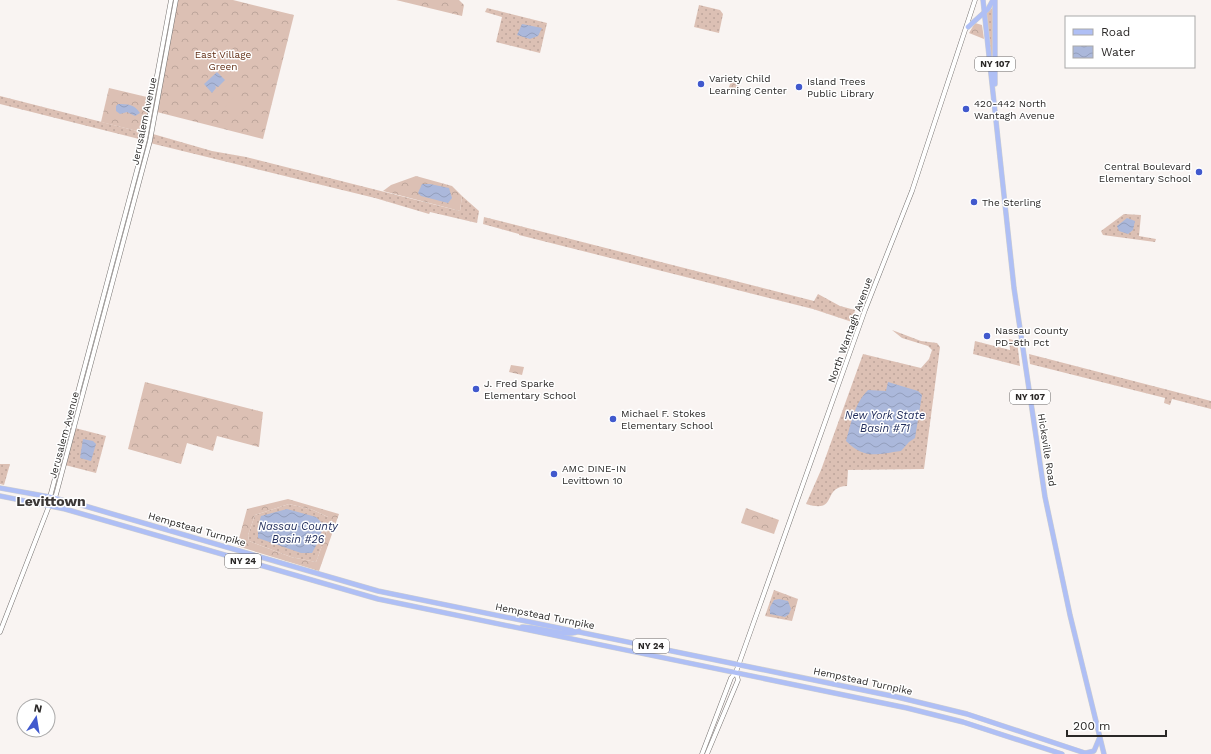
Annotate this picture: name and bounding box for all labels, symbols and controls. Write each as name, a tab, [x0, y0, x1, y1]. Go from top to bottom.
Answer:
legend	[1065, 16, 1195, 68]
text: Road	[1101, 25, 1130, 39]
text: Water	[1101, 45, 1136, 59]
park label: East Village Green	[195, 49, 252, 72]
road number: NY 107	[975, 57, 1015, 71]
place label: Variety Child Learning Center	[709, 73, 787, 96]
street label: Jerusalem Avenue	[129, 76, 159, 166]
place label: Island Trees Public Library	[807, 76, 875, 99]
marker: Variety Child Learning Center	[696, 79, 706, 89]
marker: Island Trees Public Library	[794, 82, 804, 92]
place label: 420-442 North Wantagh Avenue	[974, 98, 1055, 121]
marker: 420-442 North Wantagh Avenue	[961, 104, 971, 114]
place label: Central Boulevard Elementary School	[1099, 161, 1191, 184]
marker: Central Boulevard Elementary School	[1194, 167, 1204, 177]
marker: The Sterling	[969, 197, 979, 207]
place label: The Sterling	[982, 197, 1042, 208]
street label: North Wantagh Avenue	[826, 276, 874, 384]
place label: Nassau County PD-8th Pct	[995, 325, 1069, 348]
marker: Nassau County PD-8th Pct	[982, 331, 992, 341]
place label: J. Fred Sparke Elementary School	[484, 378, 576, 401]
marker: J. Fred Sparke Elementary School	[471, 384, 481, 394]
street label: Jerusalem Avenue	[47, 390, 81, 480]
road number: NY 107	[1010, 390, 1050, 404]
place label: Michael F. Stokes Elementary School	[621, 408, 713, 431]
water label: New York State Basin #71	[845, 409, 925, 435]
street label: Hicksville Road	[1036, 413, 1058, 487]
marker: Michael F. Stokes Elementary School	[608, 414, 618, 424]
place label: AMC DINE-IN Levittown 10	[562, 463, 626, 486]
marker: AMC DINE-IN Levittown 10	[549, 469, 559, 479]
district label: Levittown	[16, 493, 86, 509]
street label: Hempstead Turnpike	[147, 510, 247, 548]
water label: Nassau County Basin #26	[258, 520, 339, 546]
road number: NY 24	[225, 554, 261, 568]
street label: Hempstead Turnpike	[494, 601, 596, 631]
road number: NY 24	[633, 639, 669, 653]
street label: Hempstead Turnpike	[812, 665, 914, 697]
north arrow	[16, 698, 56, 738]
text: N	[33, 702, 43, 716]
scale bar	[1067, 712, 1166, 738]
text: 200 m	[1073, 719, 1110, 733]

